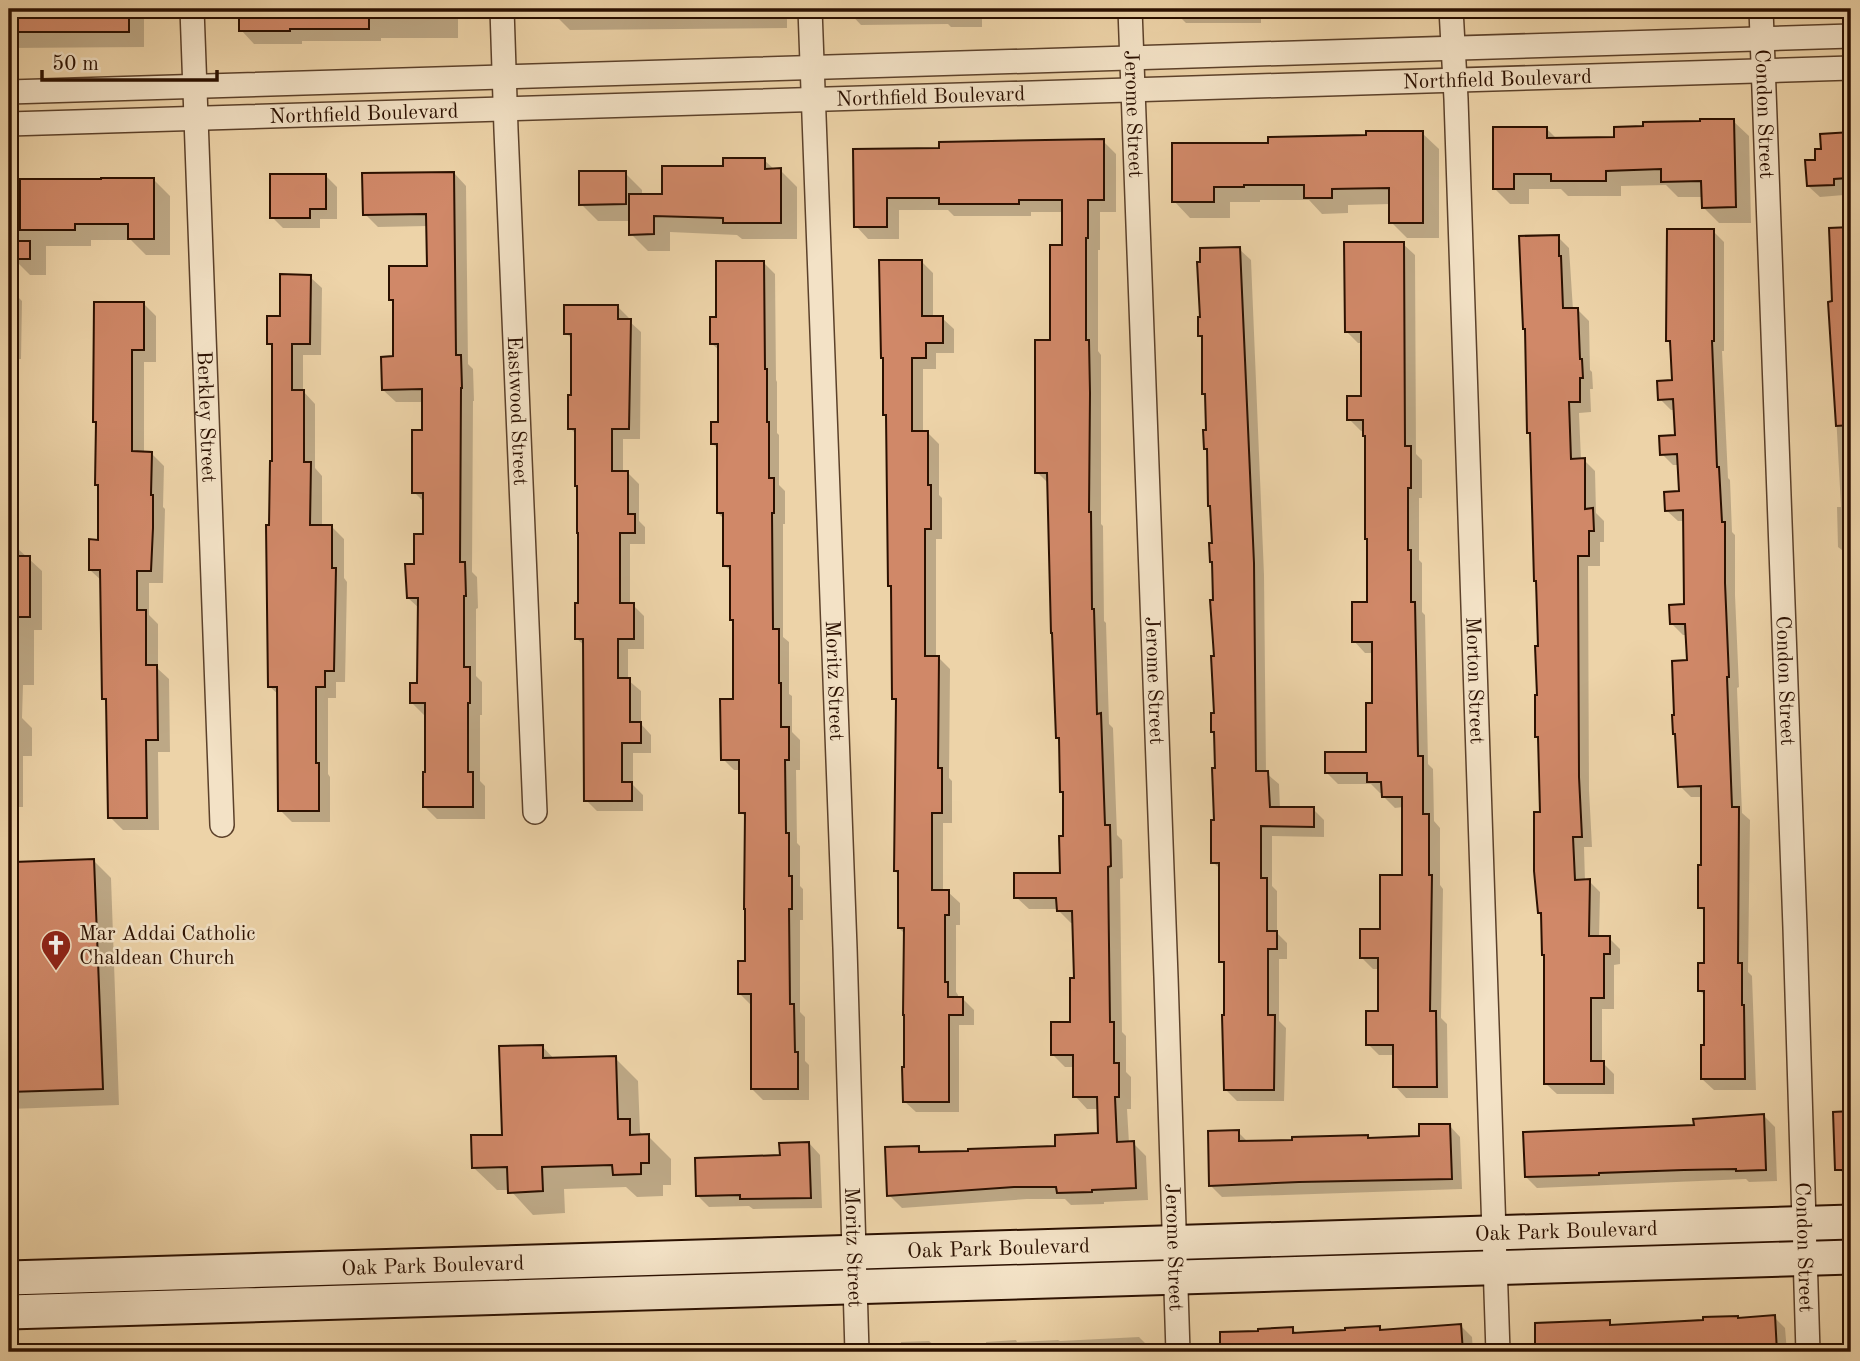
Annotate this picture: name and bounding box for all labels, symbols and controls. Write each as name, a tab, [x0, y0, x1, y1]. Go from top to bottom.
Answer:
scale bar	[42, 38, 217, 82]
street label: Condon Street	[1750, 49, 1776, 179]
street label: Jerome Street	[1120, 50, 1145, 178]
text: 50 m	[52, 54, 99, 75]
street label: Northfield Boulevard	[1402, 67, 1592, 94]
street label: Northfield Boulevard	[836, 84, 1026, 111]
street label: Northfield Boulevard	[269, 101, 459, 128]
street label: Eastwood Street	[503, 335, 530, 486]
street label: Berkley Street	[193, 351, 218, 483]
street label: Condon Street	[1771, 615, 1797, 746]
street label: Jerome Street	[1141, 616, 1166, 745]
street label: Morton Street	[1461, 617, 1487, 745]
street label: Moritz Street	[821, 620, 846, 741]
place label: Mar Addai Catholic Chaldean Church	[79, 924, 255, 969]
church icon: Mar Addai Catholic Chaldean Church	[39, 928, 73, 972]
street label: Condon Street	[1791, 1182, 1816, 1313]
street label: Jerome Street	[1161, 1183, 1186, 1312]
street label: Moritz Street	[840, 1187, 865, 1308]
street label: Oak Park Boulevard	[1475, 1219, 1658, 1245]
street label: Oak Park Boulevard	[907, 1236, 1090, 1263]
street label: Oak Park Boulevard	[341, 1253, 525, 1280]

